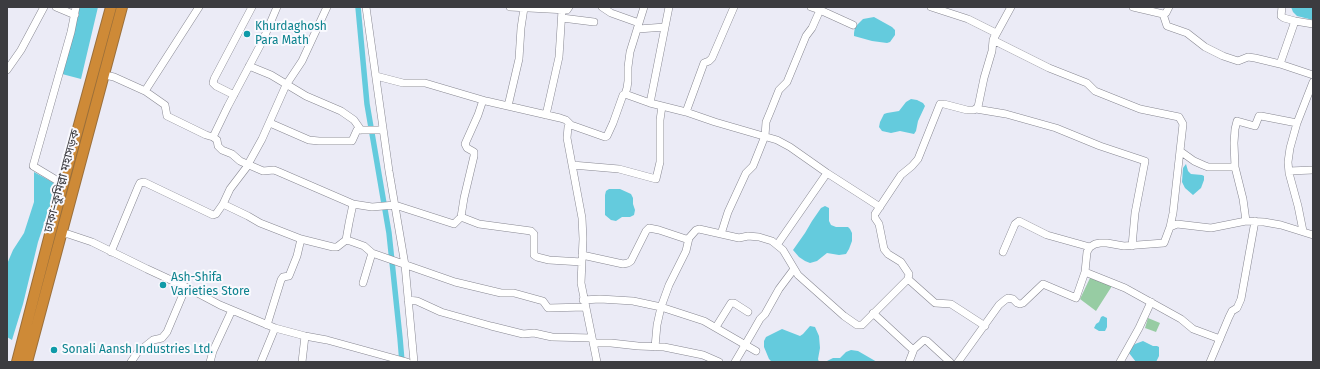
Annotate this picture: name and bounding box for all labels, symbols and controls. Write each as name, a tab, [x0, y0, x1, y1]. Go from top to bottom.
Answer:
place label: Khurdaghosh Para Math	[255, 20, 327, 48]
marker: Khurdaghosh Para Math	[242, 29, 252, 39]
street label: ঢাকা–কুমিল্লা মহাসড়ক	[41, 128, 83, 234]
place label: Ash-Shifa Varieties Store	[171, 271, 250, 299]
marker: Ash-Shifa Varieties Store	[158, 280, 168, 290]
place label: Sonali Aansh Industries Ltd.	[62, 343, 213, 357]
marker: Sonali Aansh Industries Ltd.	[49, 345, 59, 355]

